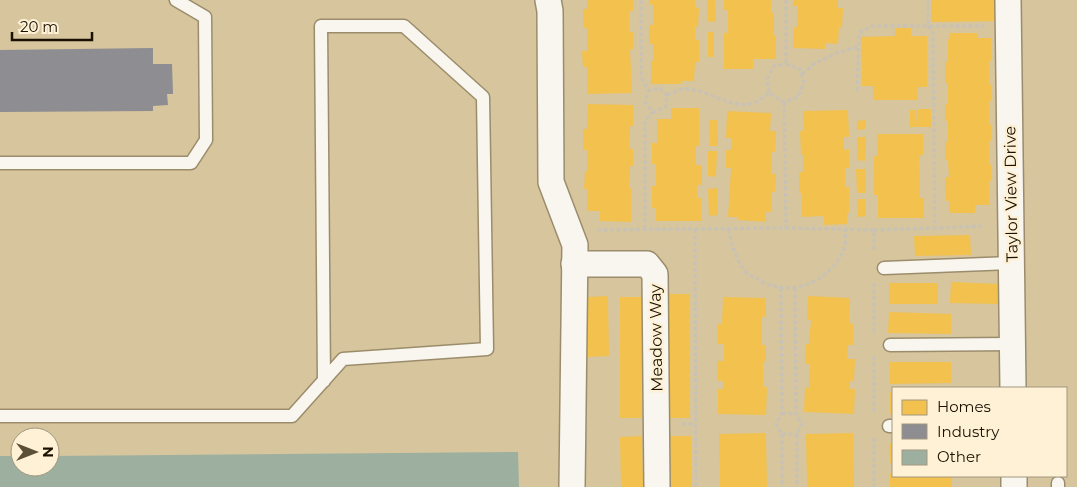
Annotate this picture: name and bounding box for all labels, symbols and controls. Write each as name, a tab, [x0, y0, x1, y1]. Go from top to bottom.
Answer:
scale bar	[12, 10, 92, 42]
text: 20 m	[20, 17, 58, 36]
street label: Taylor View Drive	[1000, 126, 1022, 262]
street label: Meadow Way	[646, 284, 666, 392]
legend	[892, 387, 1067, 477]
text: Homes	[937, 397, 991, 416]
text: Industry	[937, 422, 1000, 441]
north arrow	[10, 427, 60, 477]
text: N	[39, 446, 57, 458]
text: Other	[937, 447, 981, 466]

